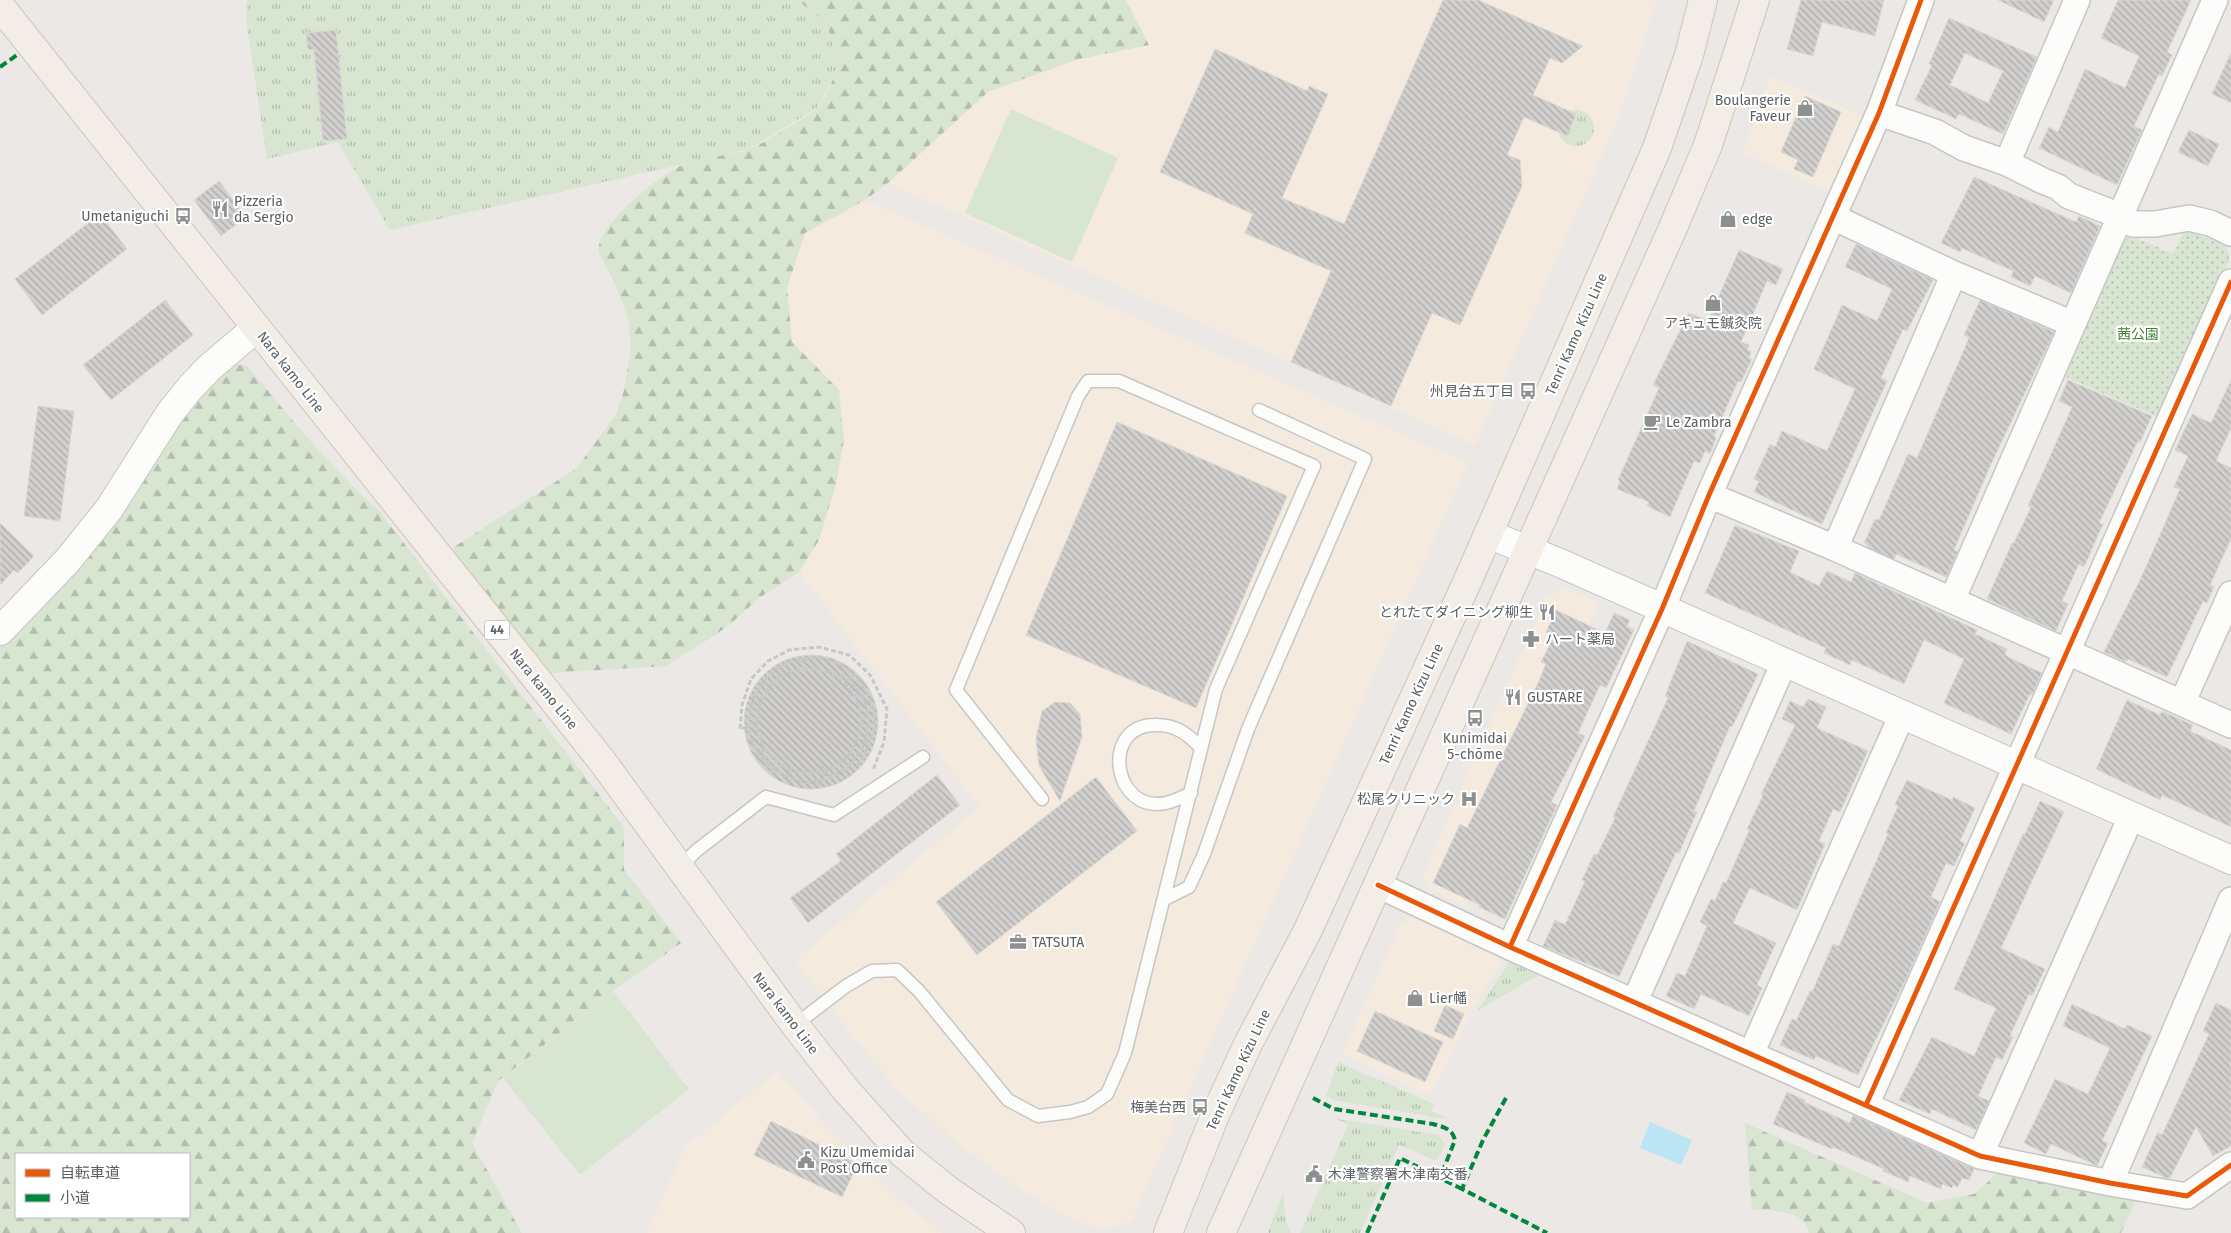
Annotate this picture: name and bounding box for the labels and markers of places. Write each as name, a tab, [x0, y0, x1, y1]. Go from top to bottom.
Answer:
place label: Boulangerie Faveur	[1715, 92, 1792, 125]
shop icon: Boulangerie Faveur	[1795, 98, 1815, 118]
place label: Pizzeria da Sergio	[234, 193, 294, 226]
restaurant icon: Pizzeria da Sergio	[210, 199, 230, 219]
bus stop icon: Umetaniguchi	[173, 206, 193, 226]
place label: Umetaniguchi	[81, 208, 169, 225]
shop icon: edge	[1718, 209, 1738, 229]
place label: edge	[1742, 211, 1773, 228]
shop icon: アキュモ鍼灸院	[1703, 293, 1723, 313]
place label: アキュモ鍼灸院	[1664, 315, 1762, 332]
bus stop icon: 州見台五丁目	[1518, 381, 1538, 401]
place label: 州見台五丁目	[1430, 383, 1514, 400]
cafe icon: Le Zambra	[1642, 412, 1662, 432]
place label: Le Zambra	[1666, 414, 1732, 431]
restaurant icon: とれたてダイニング柳生	[1537, 602, 1557, 622]
place label: とれたてダイニング柳生	[1379, 604, 1533, 621]
pharmacy icon: ハート薬局	[1521, 629, 1541, 649]
place label: ハート薬局	[1545, 631, 1615, 648]
restaurant icon: GUSTARE	[1503, 687, 1523, 707]
place label: GUSTARE	[1527, 689, 1583, 706]
bus stop icon: Kunimidai 5-chōme	[1465, 708, 1485, 728]
place label: Kunimidai 5-chōme	[1443, 730, 1507, 763]
hospital icon: 松尾クリニック	[1459, 789, 1479, 809]
place label: 松尾クリニック	[1357, 791, 1455, 808]
office icon: TATSUTA	[1008, 932, 1028, 952]
place label: TATSUTA	[1032, 934, 1084, 951]
shop icon: Lier幡	[1405, 988, 1425, 1008]
place label: Lier幡	[1429, 990, 1467, 1007]
bus stop icon: 梅美台西	[1190, 1097, 1210, 1117]
place label: 梅美台西	[1130, 1099, 1186, 1116]
place label: Kizu Umemidai Post Office	[820, 1144, 915, 1177]
public building icon: Kizu Umemidai Post Office	[796, 1150, 816, 1170]
public building icon: 木津警察署木津南交番	[1304, 1164, 1324, 1184]
place label: 木津警察署木津南交番	[1328, 1166, 1468, 1183]

